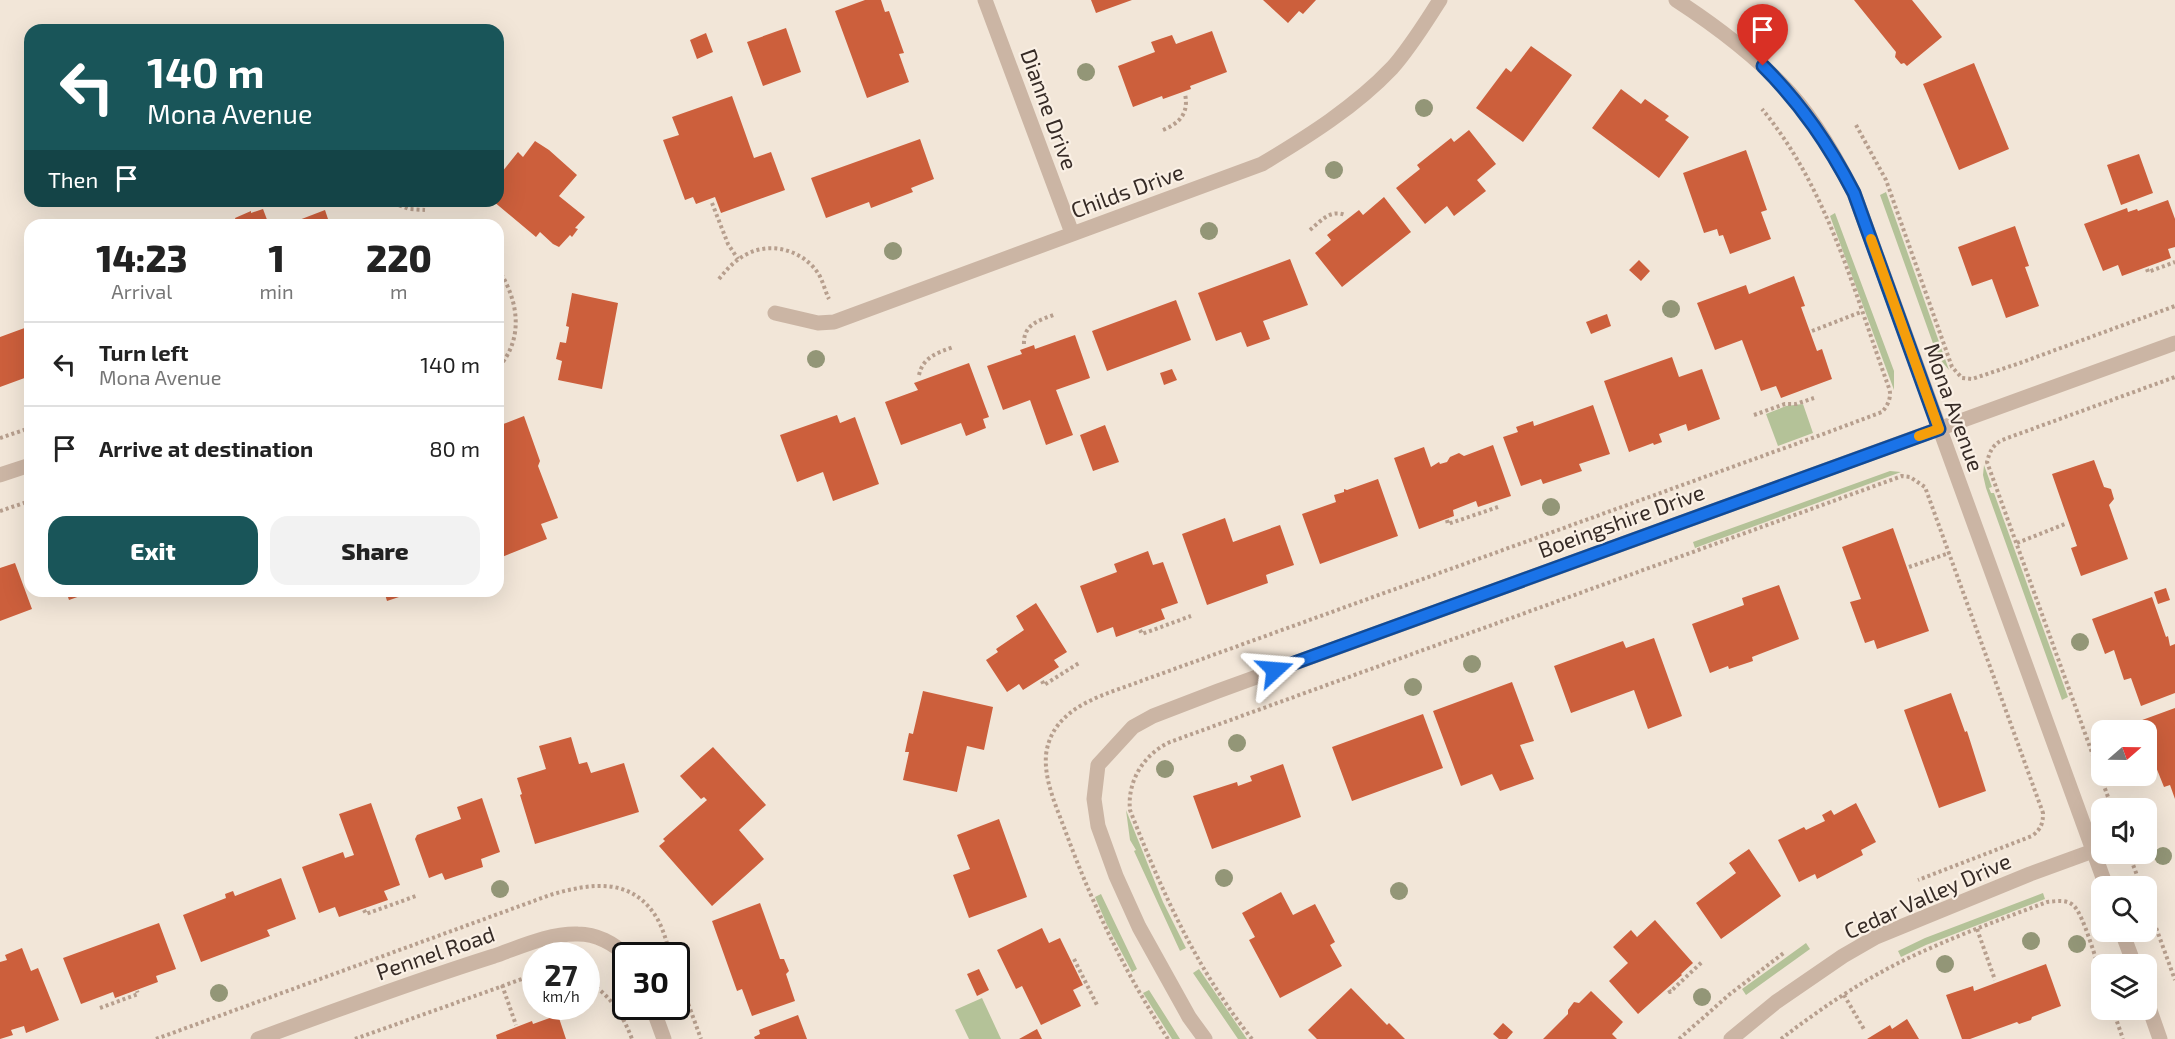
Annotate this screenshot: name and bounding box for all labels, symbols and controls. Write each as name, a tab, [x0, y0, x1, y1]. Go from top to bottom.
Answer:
pin	[1737, 4, 1788, 66]
icon: arrive	[1746, 13, 1779, 46]
street label: Dianne Drive	[1016, 45, 1084, 173]
text: 140 m	[147, 46, 264, 96]
icon: left	[48, 48, 126, 126]
text: Mona Avenue	[147, 97, 312, 129]
street label: Childs Drive	[1067, 158, 1187, 222]
icon: arrive	[110, 162, 143, 195]
text: Then	[48, 166, 98, 192]
text: 14:23	[96, 236, 187, 279]
text: 1	[269, 236, 285, 279]
text: 220	[366, 236, 432, 279]
text: Arrival	[111, 279, 172, 303]
text: min	[260, 279, 294, 303]
text: m	[390, 279, 408, 303]
text: Turn left	[99, 339, 188, 365]
street label: Mona Avenue	[1920, 339, 1990, 475]
icon: left	[48, 348, 81, 381]
text: 140 m	[420, 351, 480, 377]
text: Mona Avenue	[99, 365, 222, 389]
icon: arrive	[48, 432, 81, 465]
text: Arrive at destination	[99, 435, 313, 461]
text: 80 m	[429, 435, 480, 461]
street label: Boeingshire Drive	[1534, 478, 1708, 562]
button: Exit	[48, 516, 258, 585]
button: Share	[270, 516, 480, 585]
position arrow	[1243, 638, 1307, 702]
north arrow	[2091, 720, 2157, 786]
map controls	[2091, 720, 2157, 1020]
button: sound	[2091, 798, 2157, 864]
street label: Cedar Valley Drive	[1840, 847, 2014, 943]
button: search	[2091, 876, 2157, 942]
street label: Pennel Road	[372, 920, 498, 984]
speed limit sign: 30	[612, 942, 690, 1020]
button: layers	[2091, 954, 2157, 1020]
text: 27	[544, 956, 578, 992]
text: km/h	[542, 987, 580, 1005]

